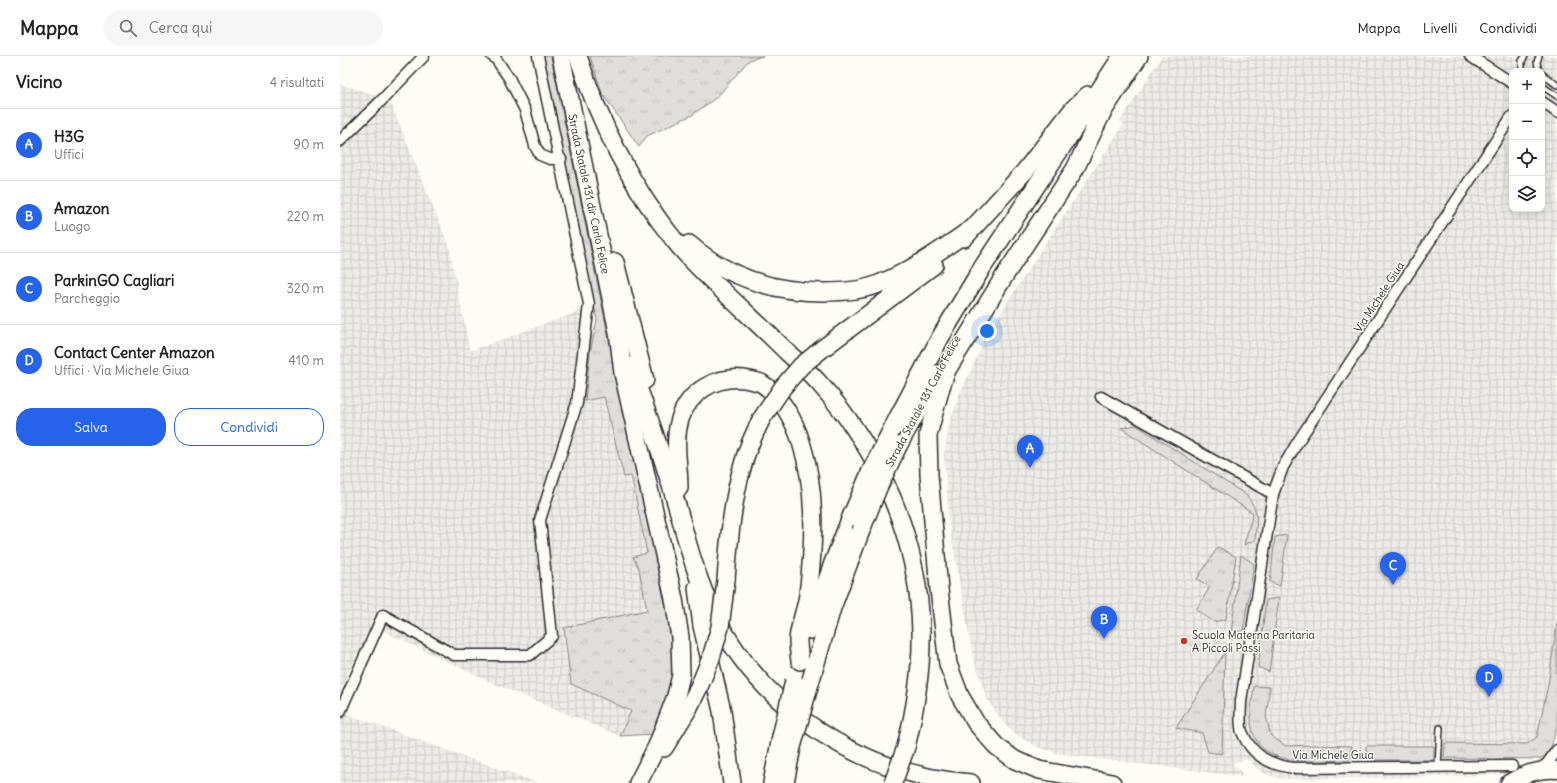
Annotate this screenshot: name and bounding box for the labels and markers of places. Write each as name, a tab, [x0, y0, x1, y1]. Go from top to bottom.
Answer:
pin: A	[1017, 435, 1043, 468]
pin: C	[1380, 552, 1406, 585]
pin: B	[1091, 606, 1117, 639]
place label: Scuola Materna Paritaria A Piccoli Passi	[1192, 628, 1315, 655]
marker: Scuola Materna Paritaria A Piccoli Passi	[1179, 636, 1189, 646]
pin: D	[1476, 664, 1502, 697]

